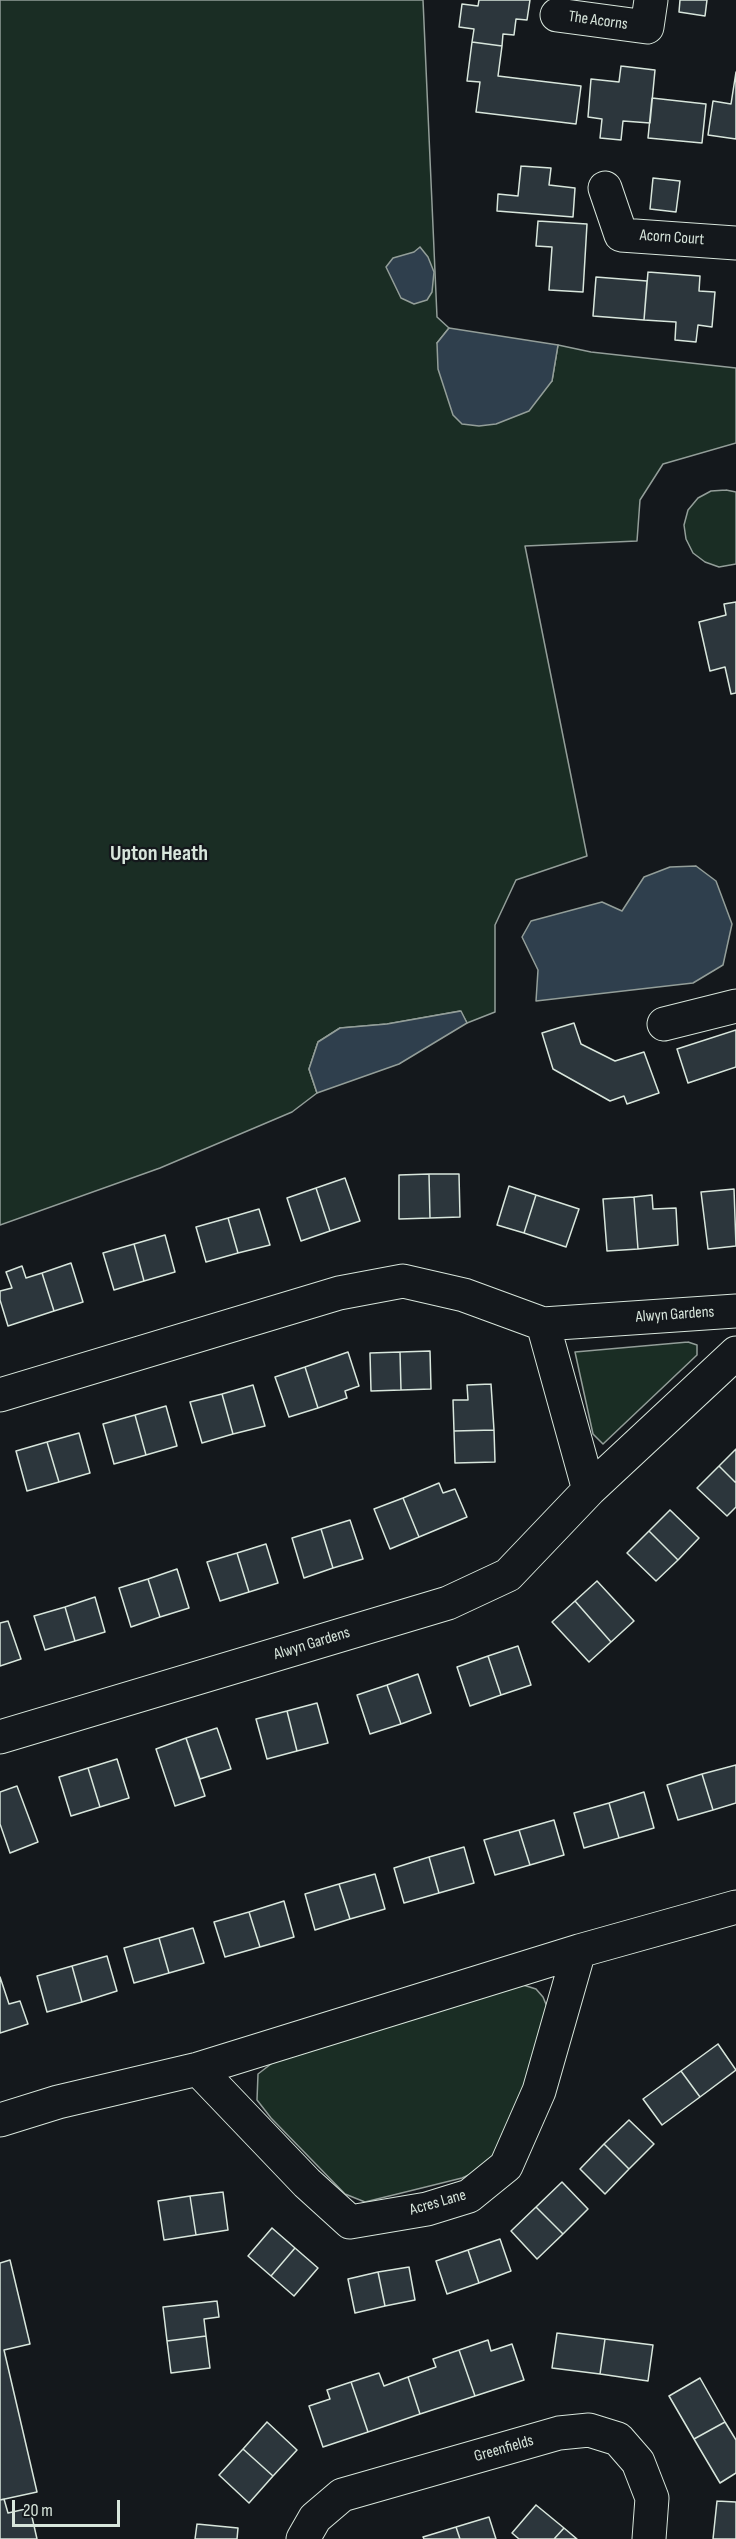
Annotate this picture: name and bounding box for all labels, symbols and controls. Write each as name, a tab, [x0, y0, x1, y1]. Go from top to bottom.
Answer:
street label: The Acorns	[567, 7, 629, 35]
street label: Acorn Court	[639, 226, 705, 250]
district label: Upton Heath	[110, 841, 208, 867]
street label: Alwyn Gardens	[635, 1303, 715, 1327]
street label: Alwyn Gardens	[272, 1623, 352, 1665]
street label: Acres Lane	[408, 2186, 468, 2220]
street label: Greenfields	[472, 2431, 536, 2467]
scale bar	[15, 2488, 123, 2526]
text: 20 m	[23, 2500, 53, 2521]

